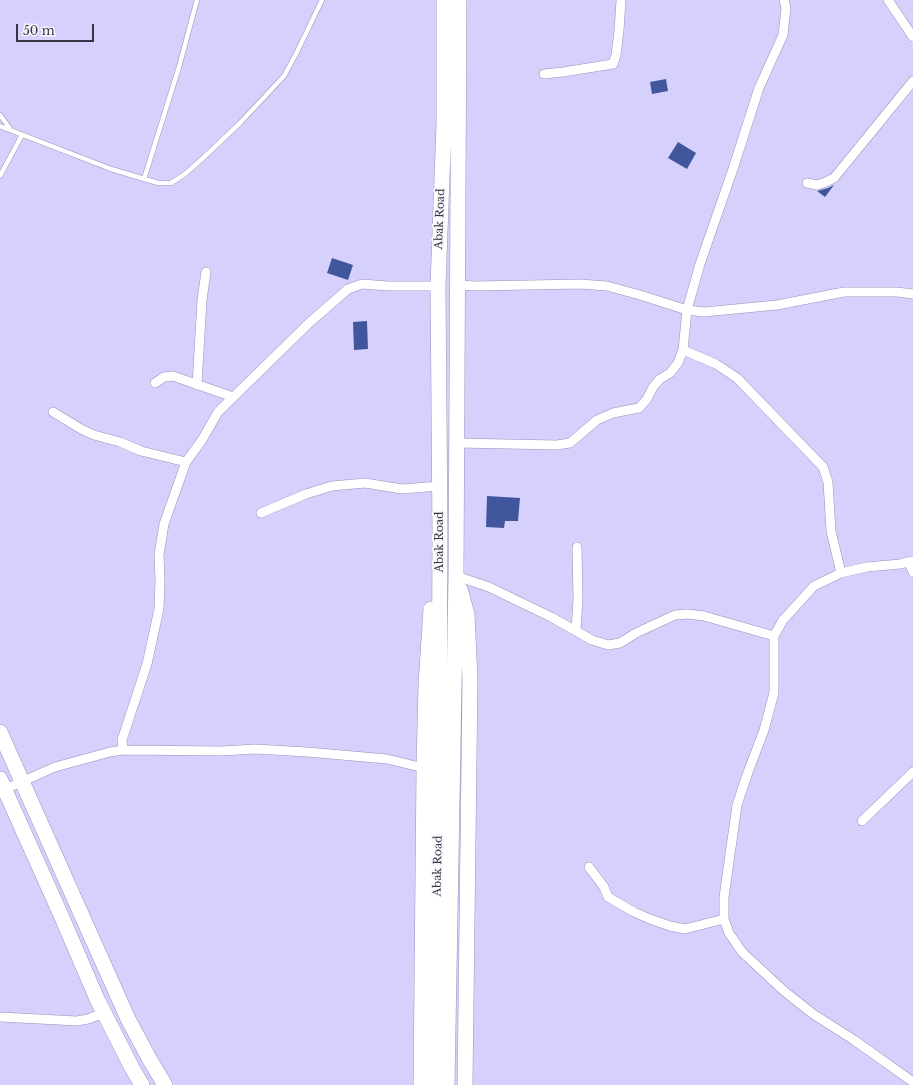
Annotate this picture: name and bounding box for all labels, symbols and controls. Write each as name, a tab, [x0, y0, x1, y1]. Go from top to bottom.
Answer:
scale bar	[18, 16, 96, 42]
text: 50 m	[23, 23, 55, 38]
street label: Abak Road	[432, 188, 448, 250]
street label: Abak Road	[433, 512, 447, 572]
street label: Abak Road	[431, 835, 445, 897]

